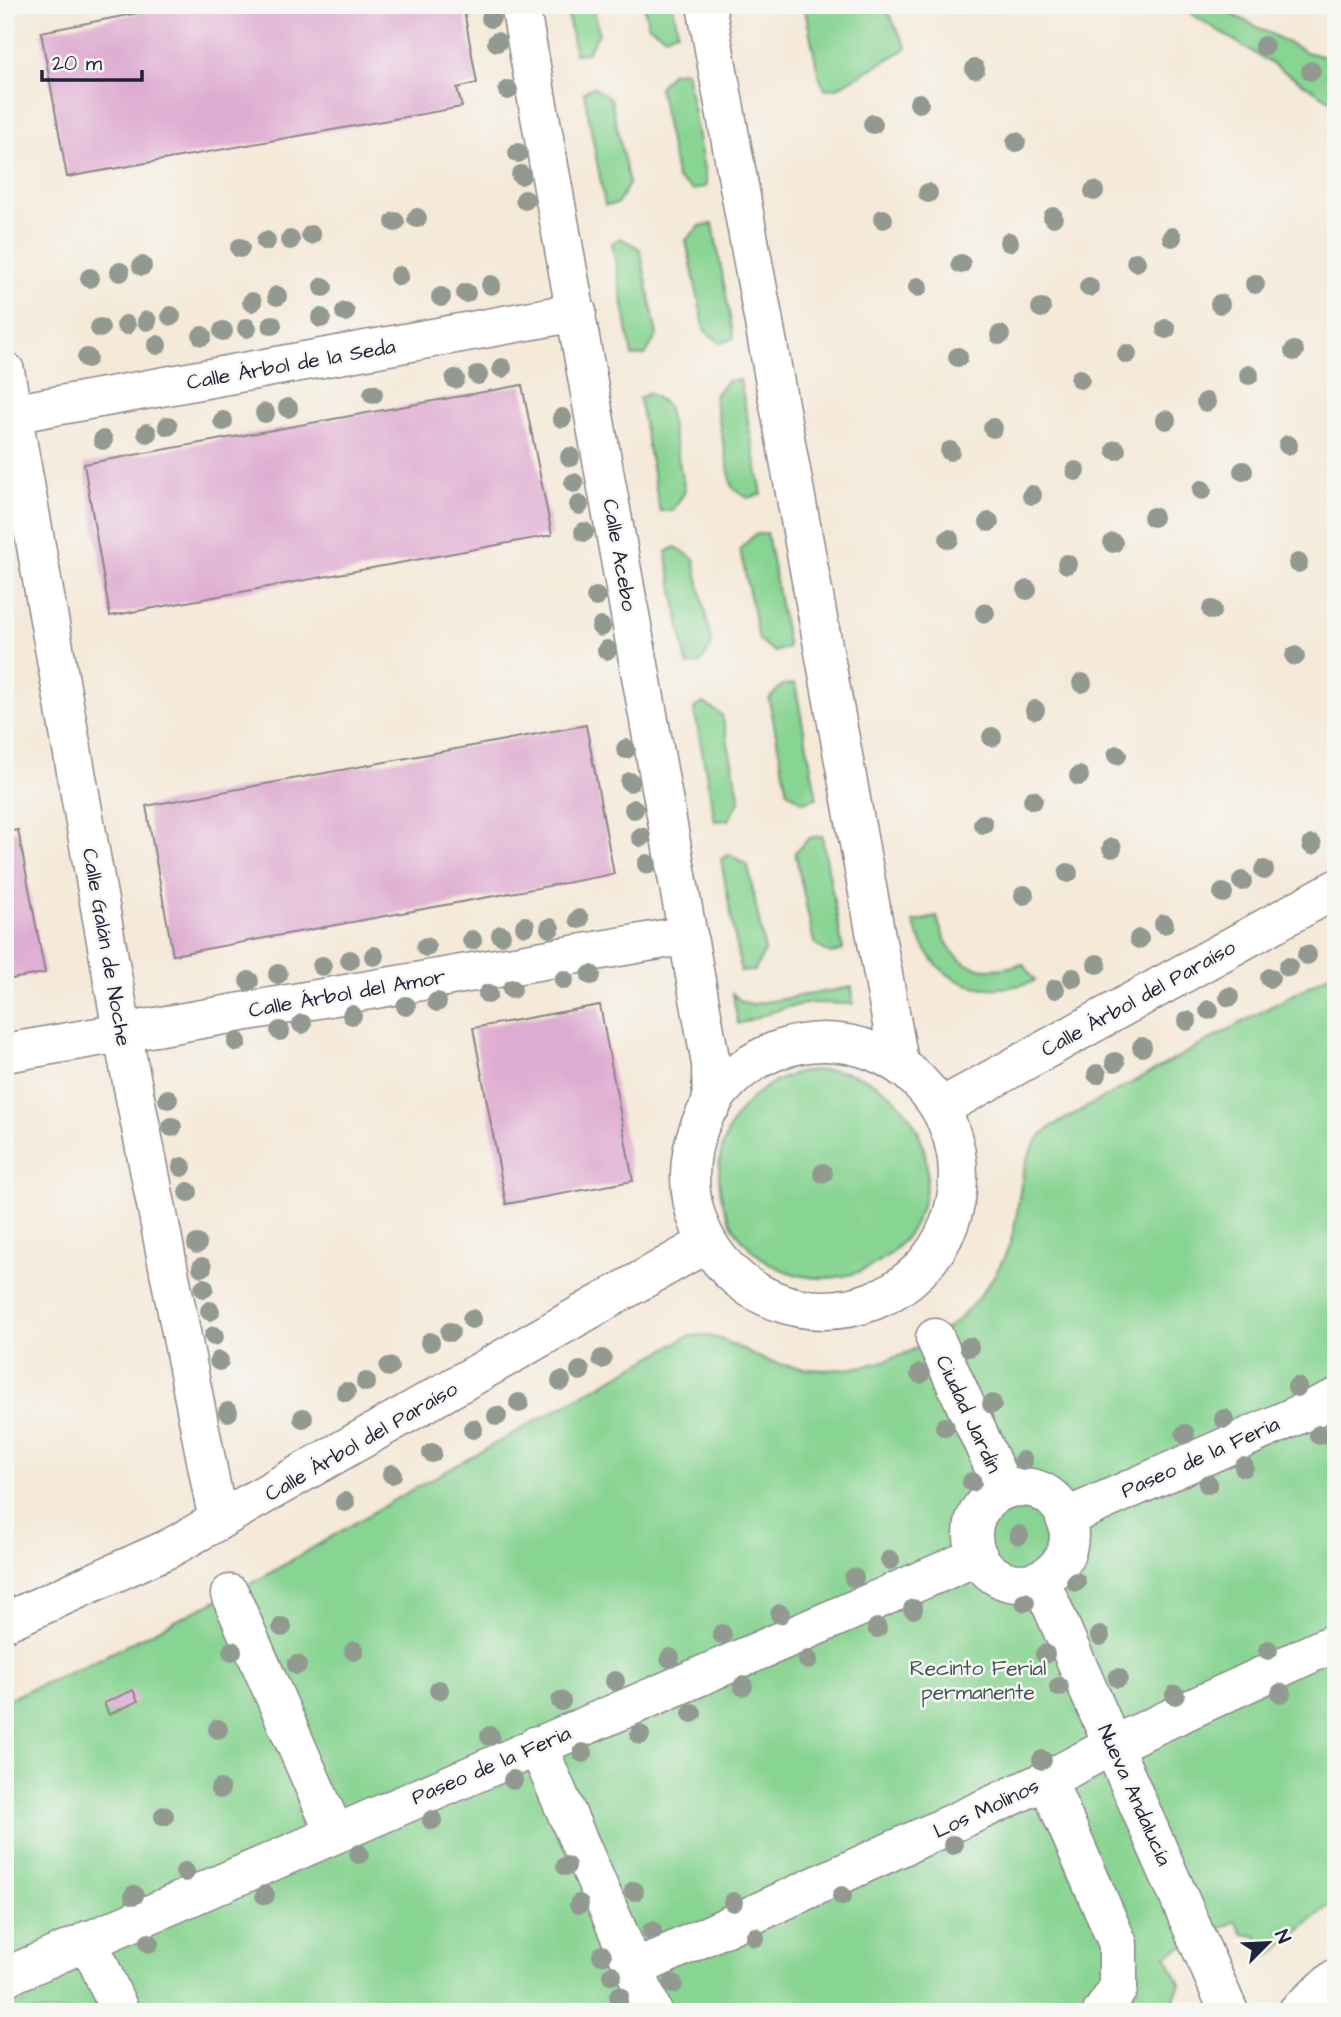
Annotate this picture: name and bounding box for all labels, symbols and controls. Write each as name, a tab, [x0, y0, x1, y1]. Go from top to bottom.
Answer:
scale bar	[42, 38, 142, 82]
text: 20 m	[52, 49, 103, 78]
street label: Calle Árbol de la Seda	[184, 332, 398, 397]
street label: Calle Acebo	[595, 497, 644, 614]
street label: Calle Galán de Noche	[75, 846, 138, 1048]
street label: Calle Árbol del Paraíso	[1036, 933, 1241, 1064]
street label: Calle Árbol del Amor	[246, 962, 448, 1025]
street label: Ciudad Jardín	[929, 1350, 1009, 1478]
street label: Calle Árbol del Paraíso	[260, 1374, 463, 1508]
street label: Paseo de la Feria	[1116, 1409, 1284, 1505]
park label: Recinto Ferial permanente	[910, 1654, 1046, 1708]
street label: Paseo de la Feria	[407, 1719, 576, 1812]
street label: Nueva Andalucía	[1090, 1720, 1179, 1871]
street label: Los Molinos	[929, 1771, 1044, 1846]
north arrow	[1232, 1909, 1302, 1979]
text: N	[1267, 1926, 1297, 1948]

